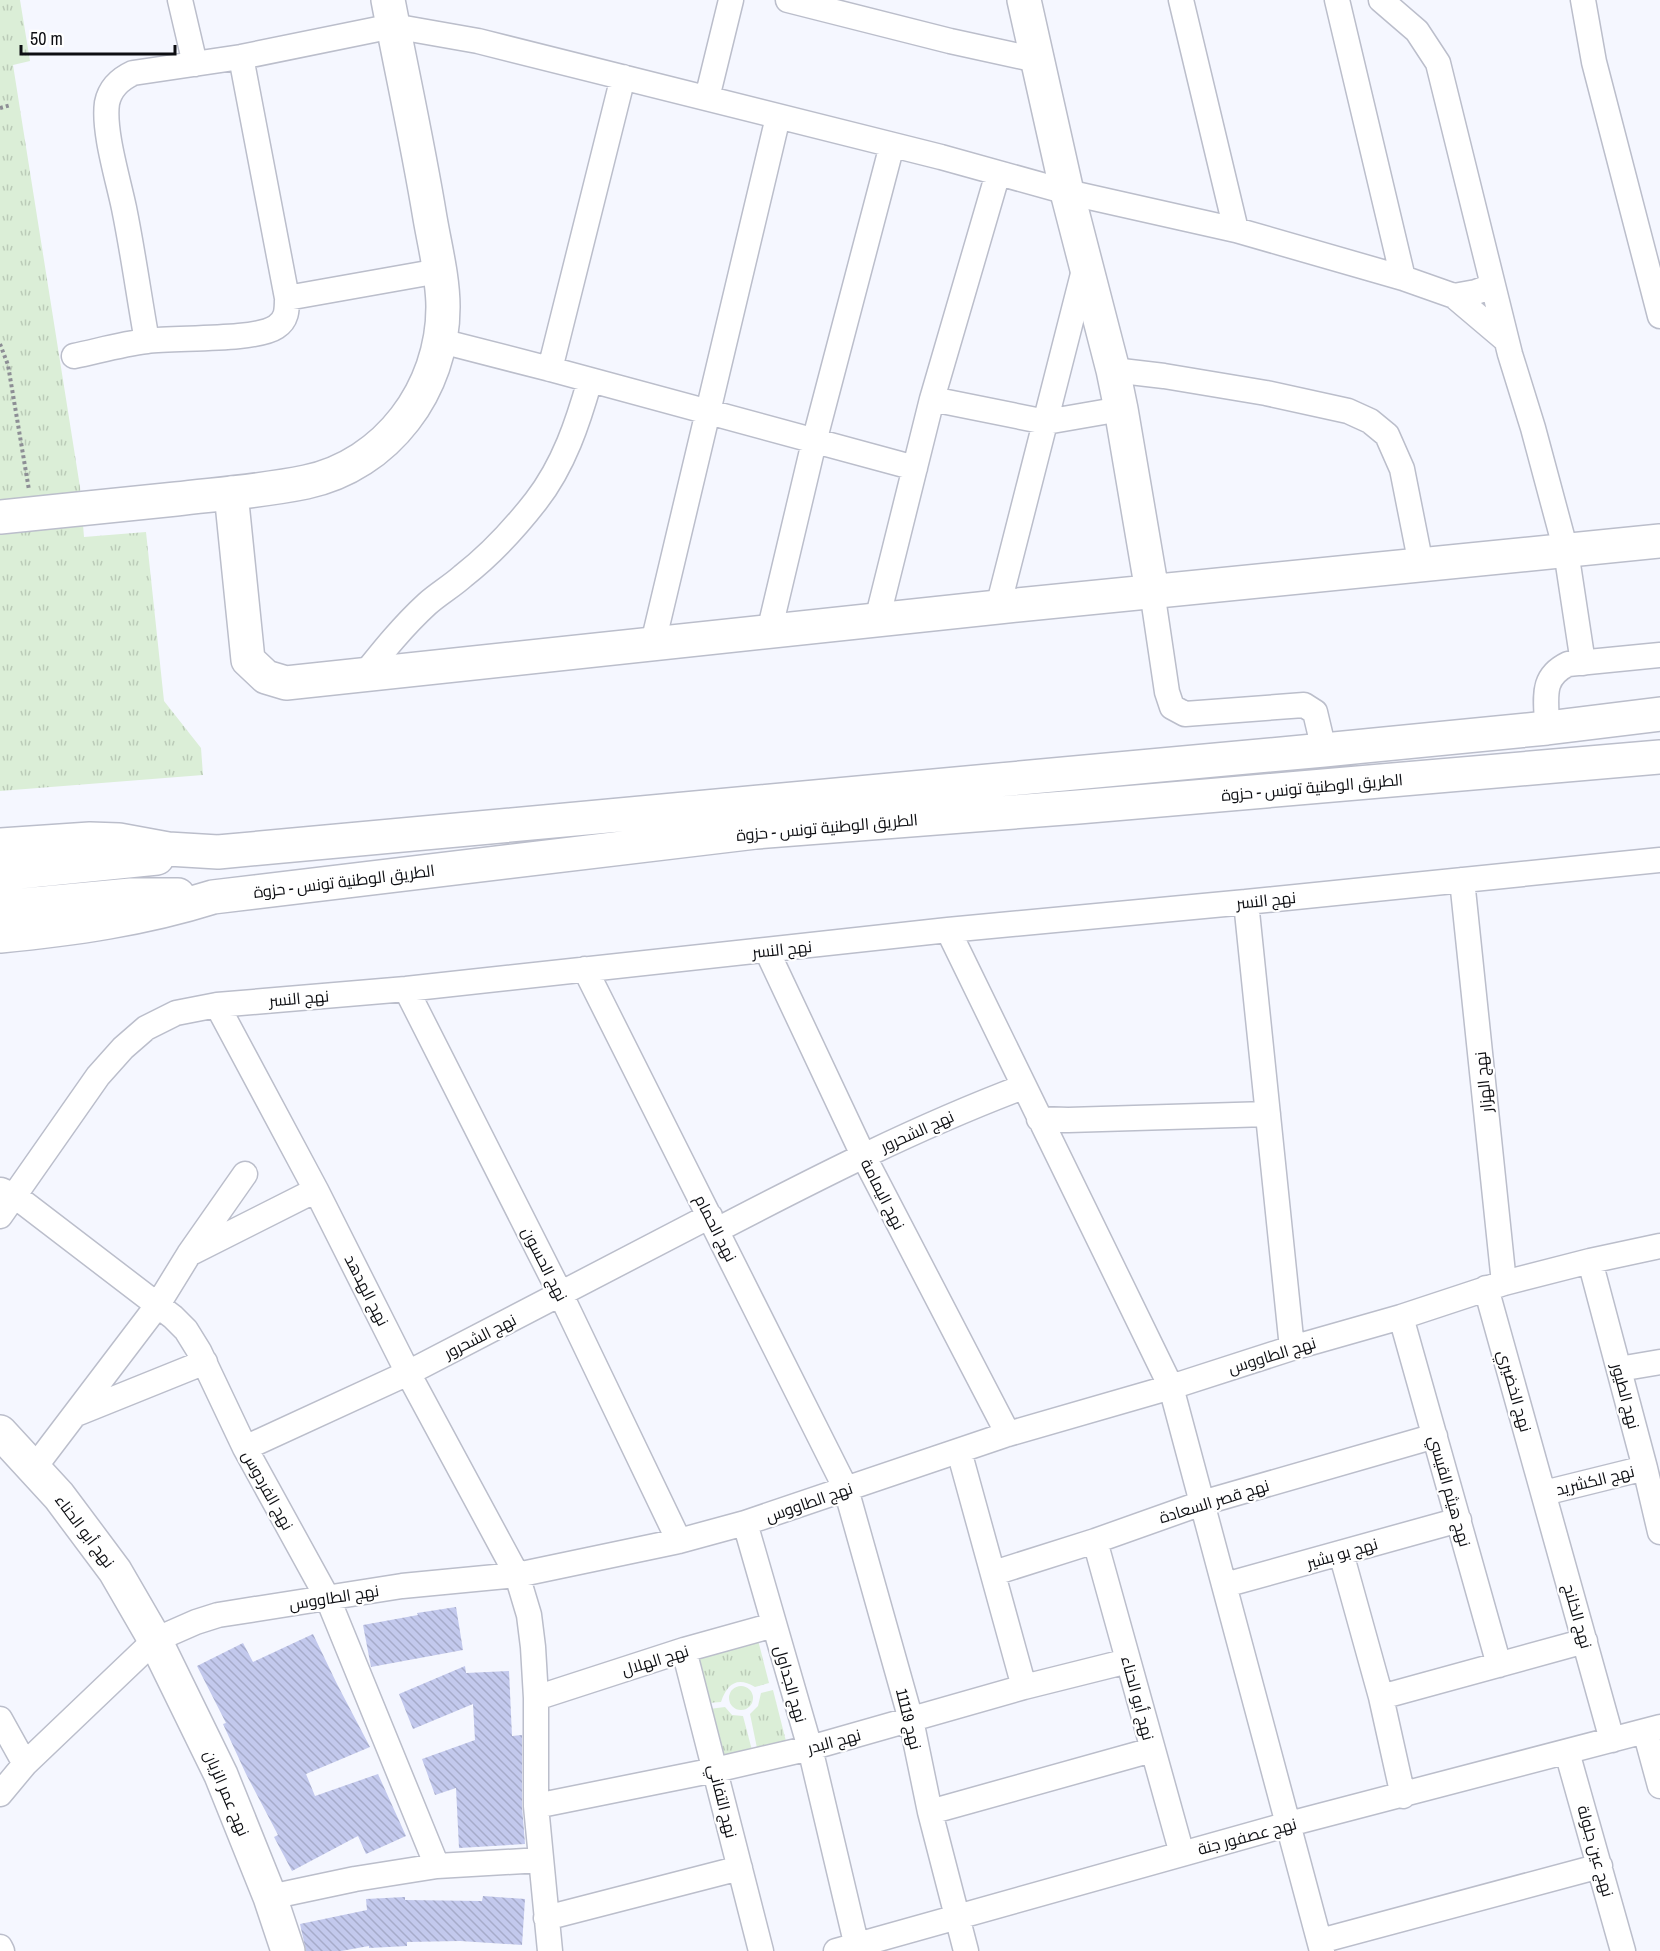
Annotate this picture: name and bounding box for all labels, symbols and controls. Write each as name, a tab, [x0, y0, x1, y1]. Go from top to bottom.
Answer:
scale bar	[21, 18, 176, 56]
text: 50 m	[30, 26, 63, 51]
street label: الطريق الوطنية تونس - حزوة	[1220, 768, 1404, 806]
street label: الطريق الوطنية تونس - حزوة	[735, 808, 919, 846]
street label: الطريق الوطنية تونس - حزوة	[252, 859, 436, 903]
street label: نهج النسر	[1234, 886, 1297, 915]
street label: نهج النسر	[750, 935, 813, 964]
street label: نهج النسر	[267, 984, 330, 1013]
street label: نهج الهزار	[1469, 1050, 1498, 1115]
street label: نهج الشحرور	[876, 1105, 958, 1158]
street label: نهج اليمامة	[855, 1155, 910, 1234]
street label: نهج الحمام	[689, 1191, 742, 1266]
street label: نهج الحسون	[516, 1223, 573, 1305]
street label: نهج الهدهد	[339, 1250, 394, 1330]
street label: نهج الشحرور	[439, 1308, 520, 1365]
street label: نهج الطاووس	[1225, 1331, 1319, 1380]
street label: نهج الخضيري	[1490, 1347, 1537, 1435]
street label: نهج الطيور	[1605, 1360, 1645, 1432]
street label: نهج هيثم القيسي	[1422, 1433, 1476, 1550]
street label: نهج الفردوس	[236, 1446, 299, 1534]
street label: نهج الكشريد	[1553, 1460, 1637, 1501]
street label: نهج قصر السعادة	[1156, 1474, 1272, 1529]
street label: نهج الطاووس	[763, 1477, 856, 1528]
street label: نهج أبو الحناء	[49, 1490, 120, 1573]
street label: نهج بو بشير	[1303, 1532, 1381, 1575]
street label: نهج الطاووس	[287, 1579, 381, 1616]
street label: نهج الخلنج	[1557, 1581, 1598, 1651]
street label: نهج الهلال	[619, 1639, 692, 1682]
street label: نهج الجداول	[769, 1643, 812, 1725]
street label: نهج أبو الحناء	[1115, 1653, 1160, 1743]
street label: نهج 11119	[890, 1686, 927, 1752]
street label: نهج البدر	[804, 1723, 864, 1760]
street label: نهج عمر الزيان	[198, 1747, 255, 1840]
street label: نهج التفاني	[700, 1762, 743, 1841]
street label: نهج عين جلولة	[1571, 1803, 1620, 1900]
street label: نهج عصفور جنة	[1195, 1812, 1299, 1861]

